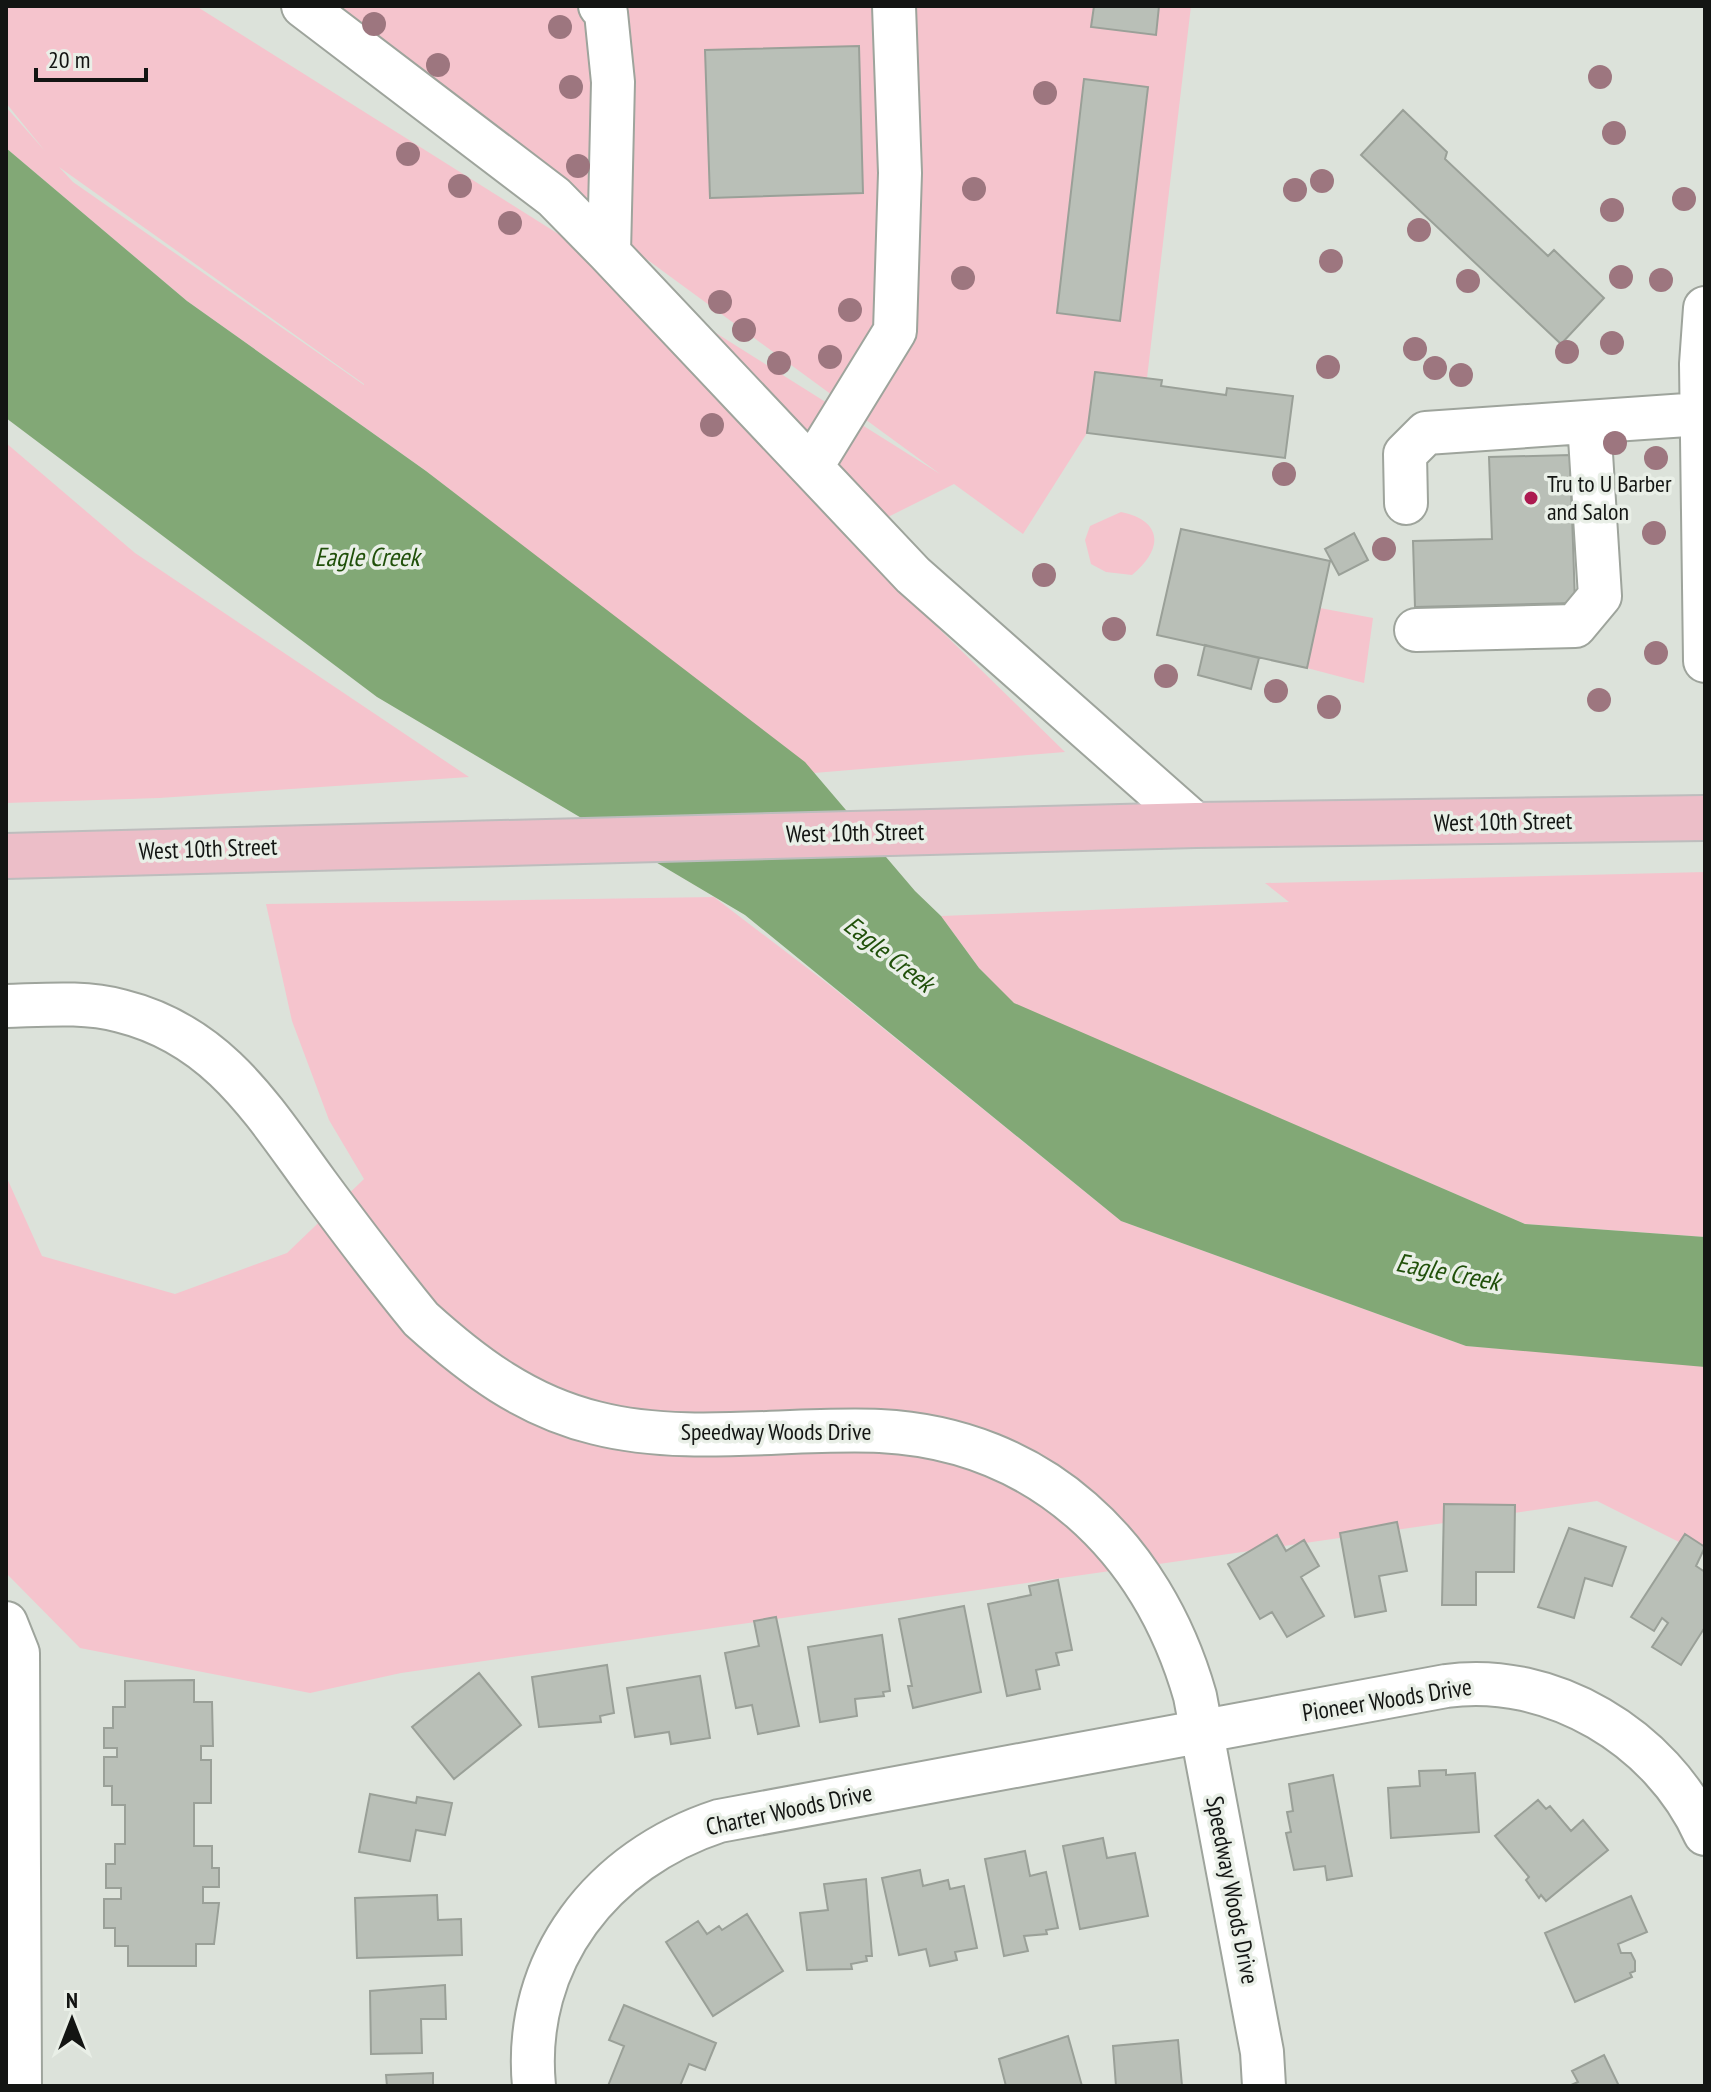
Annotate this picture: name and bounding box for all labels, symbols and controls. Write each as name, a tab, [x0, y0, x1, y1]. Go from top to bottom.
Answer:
scale bar	[36, 32, 146, 82]
text: 20 m	[48, 44, 90, 75]
place label: Tru to U Barber and Salon	[1547, 468, 1672, 527]
marker: Tru to U Barber and Salon	[1522, 489, 1540, 507]
water label: Eagle Creek	[314, 540, 422, 573]
street label: West 10th Street	[1433, 805, 1573, 838]
street label: West 10th Street	[785, 816, 925, 849]
street label: West 10th Street	[138, 831, 278, 866]
water label: Eagle Creek	[838, 908, 943, 1001]
water label: Eagle Creek	[1393, 1245, 1506, 1298]
street label: Speedway Woods Drive	[681, 1416, 871, 1447]
street label: Pioneer Woods Drive	[1300, 1671, 1474, 1728]
street label: Charter Woods Drive	[703, 1777, 875, 1842]
street label: Speedway Woods Drive	[1199, 1793, 1266, 1986]
north arrow	[32, 1980, 112, 2060]
text: N	[66, 1986, 78, 2014]

